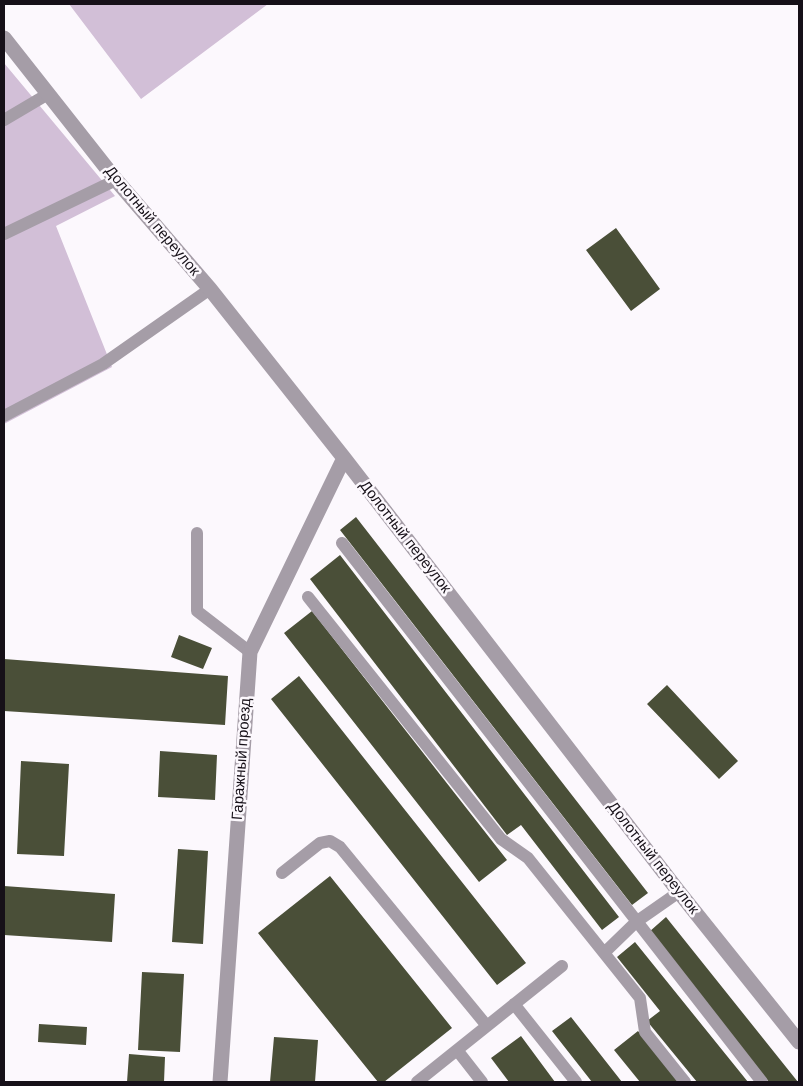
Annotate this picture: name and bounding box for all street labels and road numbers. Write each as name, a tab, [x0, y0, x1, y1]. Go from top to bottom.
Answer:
street label: Долотный переулок	[101, 162, 203, 280]
street label: Долотный переулок	[356, 477, 454, 597]
street label: Гаражный проезд	[229, 697, 255, 821]
street label: Долотный переулок	[604, 798, 702, 918]

